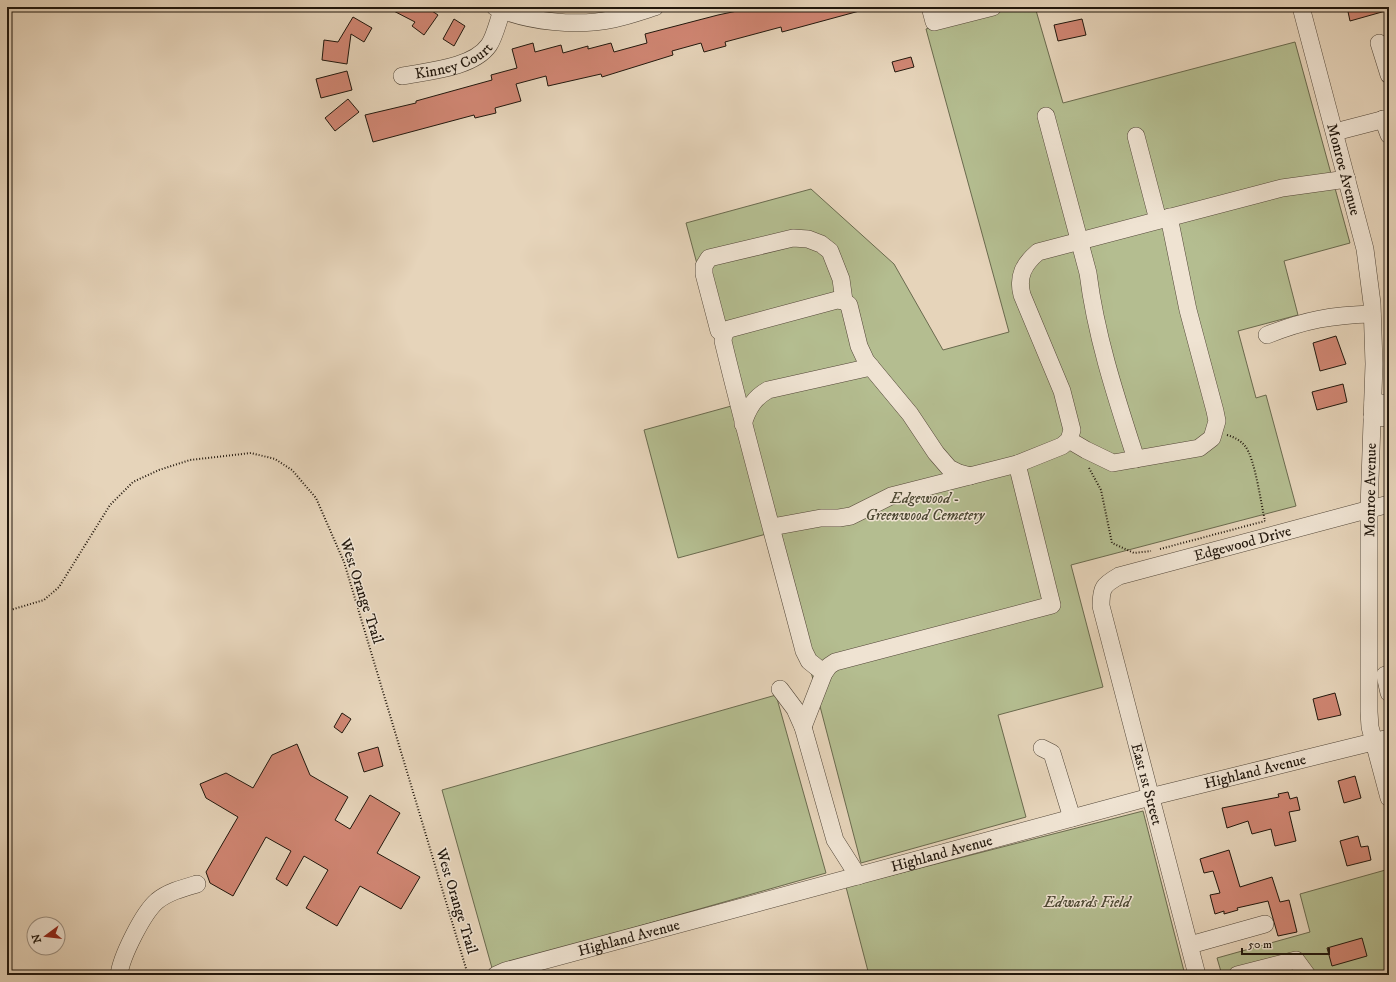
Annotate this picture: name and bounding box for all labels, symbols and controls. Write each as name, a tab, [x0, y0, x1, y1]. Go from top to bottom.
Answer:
street label: Kinney Court	[414, 39, 497, 84]
street label: Monroe Avenue	[1322, 122, 1365, 218]
street label: Monroe Avenue	[1360, 443, 1381, 537]
park label: Edgewood - Greenwood Cemetery	[866, 489, 986, 525]
street label: Edgewood Drive	[1192, 522, 1293, 566]
street label: West Orange Trail	[335, 535, 388, 647]
street label: East 1st Street	[1126, 741, 1167, 827]
street label: Highland Avenue	[1202, 750, 1308, 793]
street label: Highland Avenue	[889, 831, 995, 876]
street label: West Orange Trail	[431, 845, 482, 957]
park label: Edwards Field	[1043, 893, 1133, 912]
street label: Highland Avenue	[576, 915, 682, 961]
north arrow	[26, 916, 66, 956]
scale bar	[1242, 930, 1329, 956]
text: N	[29, 932, 45, 945]
text: 50 m	[1248, 937, 1272, 952]

